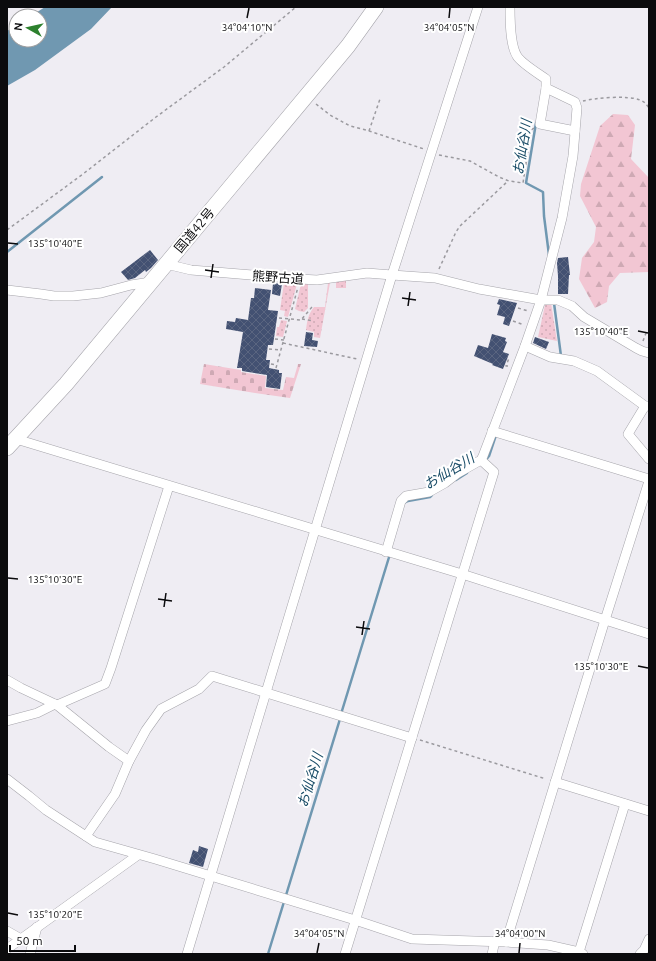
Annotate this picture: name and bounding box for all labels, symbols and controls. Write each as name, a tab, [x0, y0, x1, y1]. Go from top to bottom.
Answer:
north arrow	[8, 8, 48, 48]
text: N	[12, 22, 25, 32]
text: 34°04'10"N	[222, 22, 272, 33]
text: 34°04'05"N	[424, 22, 474, 33]
water label: お仙谷川	[510, 116, 535, 176]
street label: 国道42号	[171, 205, 217, 255]
text: 135°10'40"E	[28, 238, 83, 249]
street label: 熊野古道	[252, 268, 304, 286]
text: 135°10'40"E	[574, 326, 629, 337]
water label: お仙谷川	[421, 449, 479, 492]
text: 135°10'30"E	[28, 574, 83, 585]
text: 135°10'30"E	[574, 661, 629, 672]
water label: お仙谷川	[294, 749, 326, 809]
text: 135°10'20"E	[28, 909, 83, 920]
scale bar	[10, 927, 75, 953]
text: 34°04'05"N	[294, 928, 344, 939]
text: 34°04'00"N	[495, 928, 545, 939]
text: 50 m	[16, 934, 43, 947]

